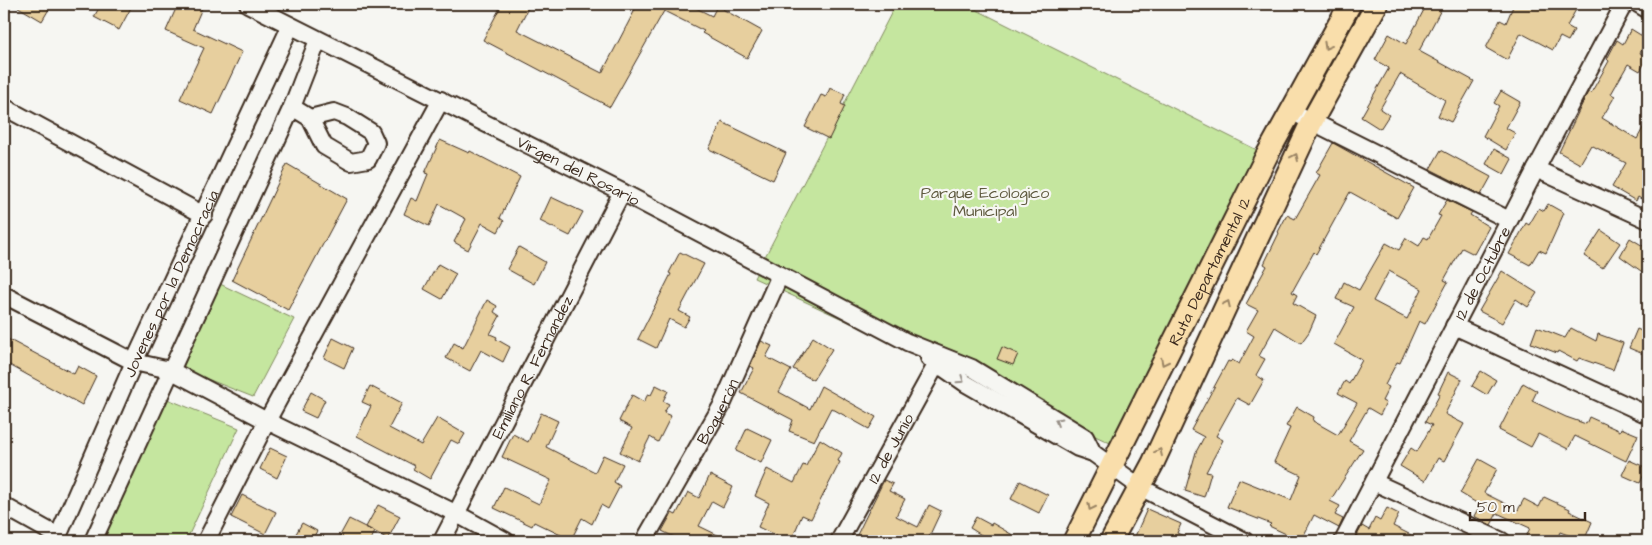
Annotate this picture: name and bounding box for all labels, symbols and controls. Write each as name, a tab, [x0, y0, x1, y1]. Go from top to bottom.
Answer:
one-way arrow	[1323, 41, 1333, 50]
street label: Virgen del Rosario	[513, 131, 643, 211]
one-way arrow	[1289, 153, 1300, 162]
park label: Parque Ecologico Municipal	[921, 182, 1049, 222]
street label: Jovenes por la Democracia	[119, 187, 225, 381]
street label: Ruta Departamental 12	[1163, 193, 1256, 350]
street label: 12 de Octubre	[1450, 222, 1517, 324]
street label: Emiliano R. Fernandez	[487, 292, 579, 443]
one-way arrow	[1221, 300, 1231, 309]
one-way arrow	[1160, 357, 1170, 366]
one-way arrow	[956, 374, 965, 384]
street label: Boquerón	[692, 376, 744, 449]
street label: 12 de Junio	[863, 410, 919, 488]
one-way arrow	[1055, 418, 1064, 428]
one-way arrow	[1152, 448, 1163, 457]
scale bar	[1470, 490, 1584, 522]
text: 50 m	[1477, 497, 1515, 518]
one-way arrow	[1087, 502, 1097, 511]

